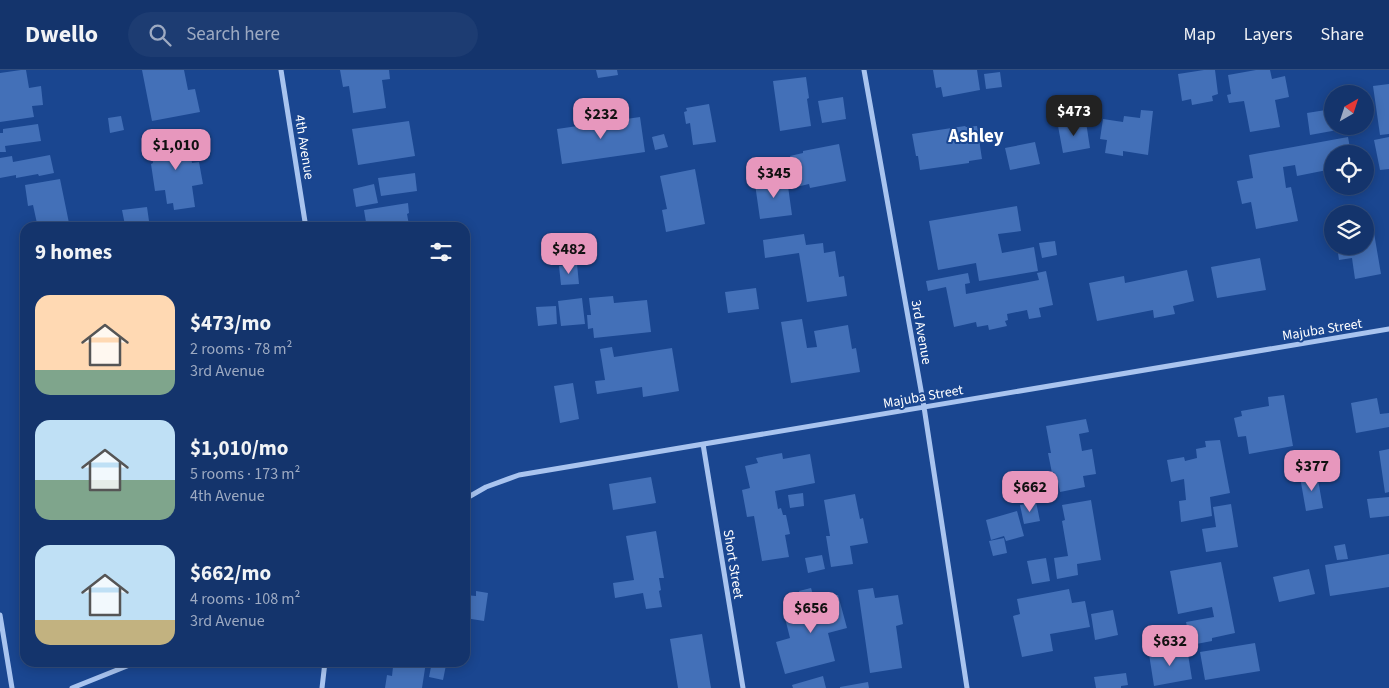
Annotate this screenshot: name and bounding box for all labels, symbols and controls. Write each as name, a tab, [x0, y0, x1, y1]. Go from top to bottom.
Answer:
search box	[128, 12, 478, 57]
text: Dwello	[25, 17, 98, 52]
icon: search	[146, 21, 174, 49]
text: Search here	[186, 21, 280, 48]
text: Map	[1184, 22, 1216, 47]
text: Layers	[1244, 22, 1293, 47]
text: Share	[1321, 22, 1364, 47]
north arrow	[1324, 85, 1374, 135]
map controls	[1324, 85, 1374, 255]
pin: $473	[1044, 94, 1104, 137]
pin: $232	[571, 98, 631, 140]
text: $473	[1057, 100, 1091, 122]
text: $232	[584, 103, 618, 125]
street label: 4th Avenue	[289, 113, 319, 181]
district label: Ashley	[947, 123, 1004, 150]
pin: $1,010	[135, 128, 217, 171]
text: $1,010	[152, 134, 200, 156]
button: locate	[1324, 145, 1374, 195]
pin: $345	[744, 156, 804, 199]
text: $345	[757, 162, 791, 184]
button: layers	[1324, 205, 1374, 255]
pin: $482	[539, 232, 599, 275]
text: 9 homes	[35, 237, 112, 267]
icon: filters	[427, 238, 455, 266]
text: $482	[552, 238, 586, 260]
street label: 3rd Avenue	[905, 298, 937, 366]
text: $473/mo	[190, 308, 271, 338]
street label: Majuba Street	[1281, 314, 1364, 346]
icon: home	[75, 315, 135, 375]
text: 2 rooms · 78 m²	[190, 338, 292, 360]
text: 3rd Avenue	[190, 360, 265, 382]
street label: Majuba Street	[882, 380, 965, 414]
text: $1,010/mo	[190, 433, 289, 463]
icon: home	[75, 440, 135, 500]
pin: $377	[1282, 450, 1342, 492]
text: $377	[1295, 455, 1329, 477]
text: 5 rooms · 173 m²	[190, 463, 300, 485]
pin: $662	[1000, 470, 1060, 513]
text: $662	[1013, 476, 1047, 498]
text: 4th Avenue	[190, 485, 265, 507]
street label: Short Street	[718, 528, 748, 601]
text: $662/mo	[190, 558, 271, 588]
icon: home	[75, 565, 135, 625]
text: 4 rooms · 108 m²	[190, 588, 300, 610]
pin: $656	[781, 592, 841, 634]
text: $656	[794, 597, 828, 619]
text: 3rd Avenue	[190, 610, 265, 632]
pin: $632	[1140, 624, 1200, 667]
text: $632	[1153, 630, 1187, 652]

